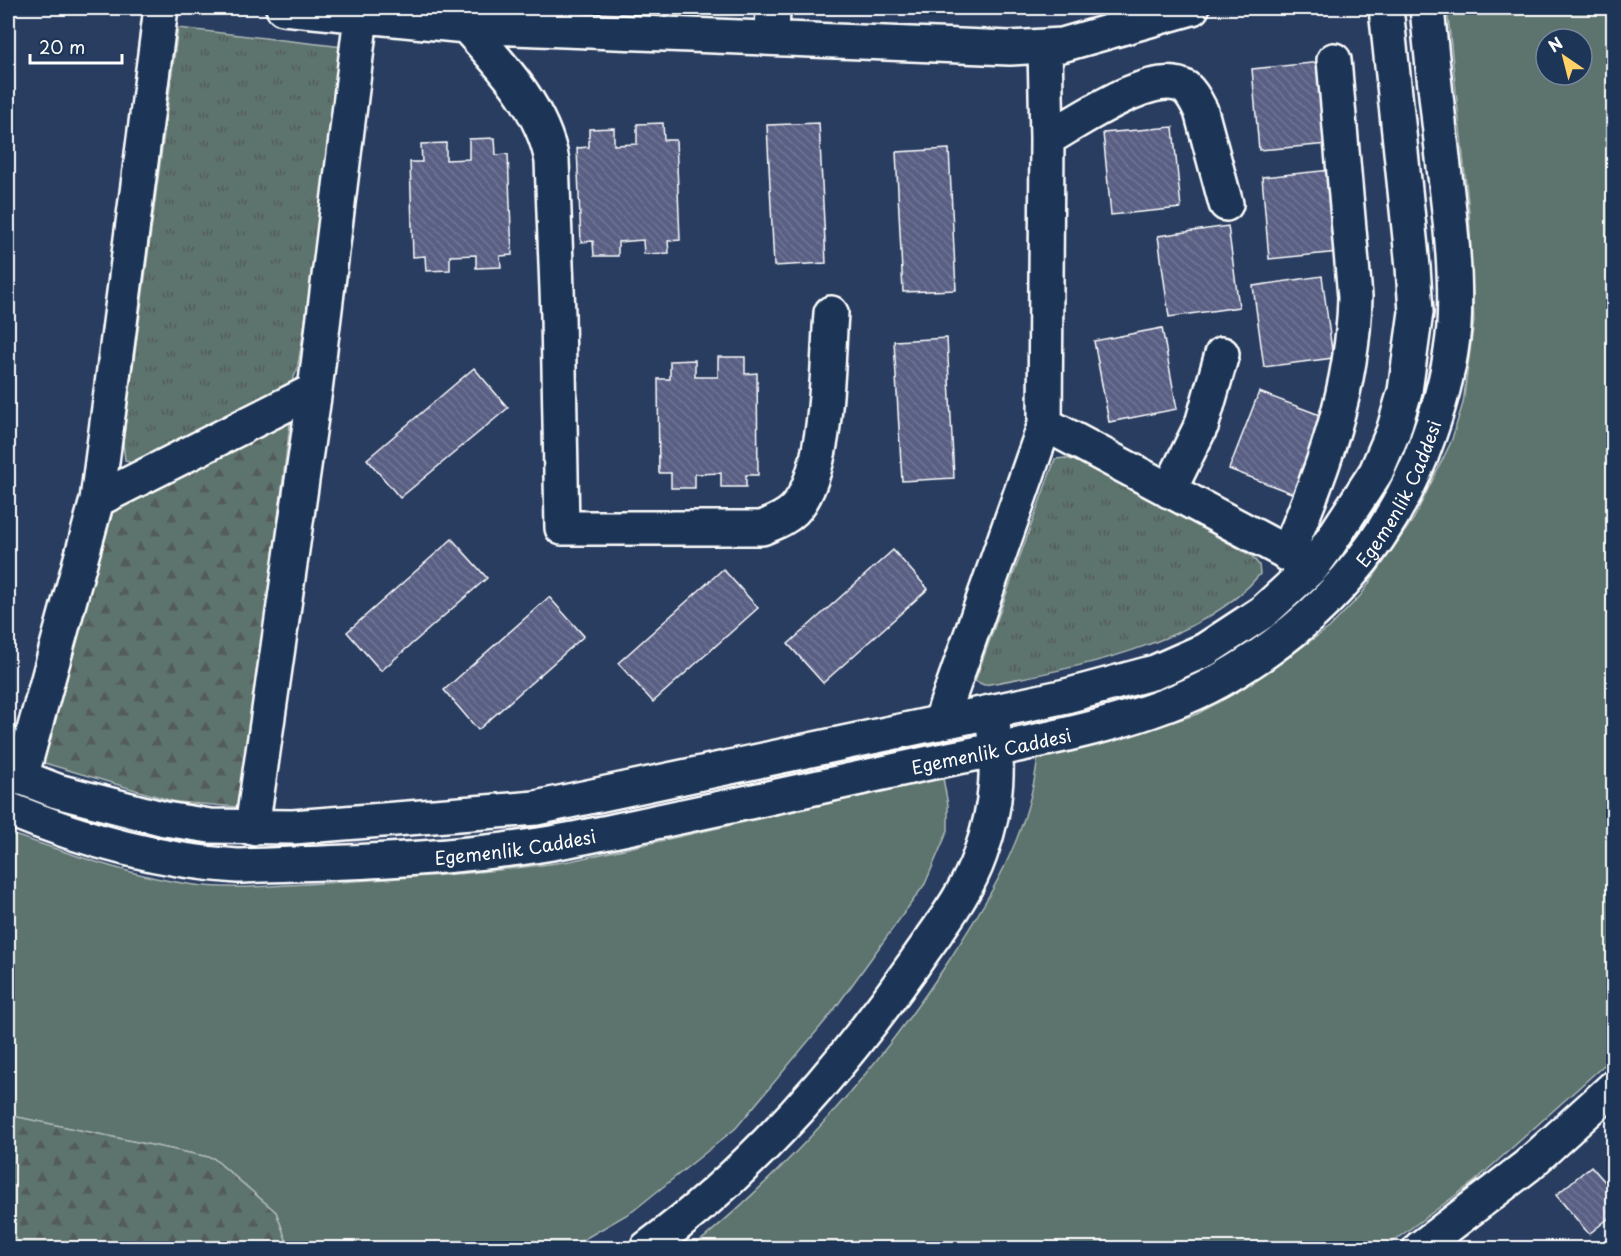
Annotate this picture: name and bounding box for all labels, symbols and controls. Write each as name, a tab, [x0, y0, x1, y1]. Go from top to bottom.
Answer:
scale bar	[30, 27, 122, 65]
north arrow	[1534, 27, 1594, 87]
text: N	[1543, 30, 1567, 57]
text: 20 m	[39, 33, 85, 60]
street label: Egemenlik Caddesi	[1348, 416, 1447, 572]
street label: Egemenlik Caddesi	[909, 720, 1074, 780]
street label: Egemenlik Caddesi	[433, 821, 598, 870]

